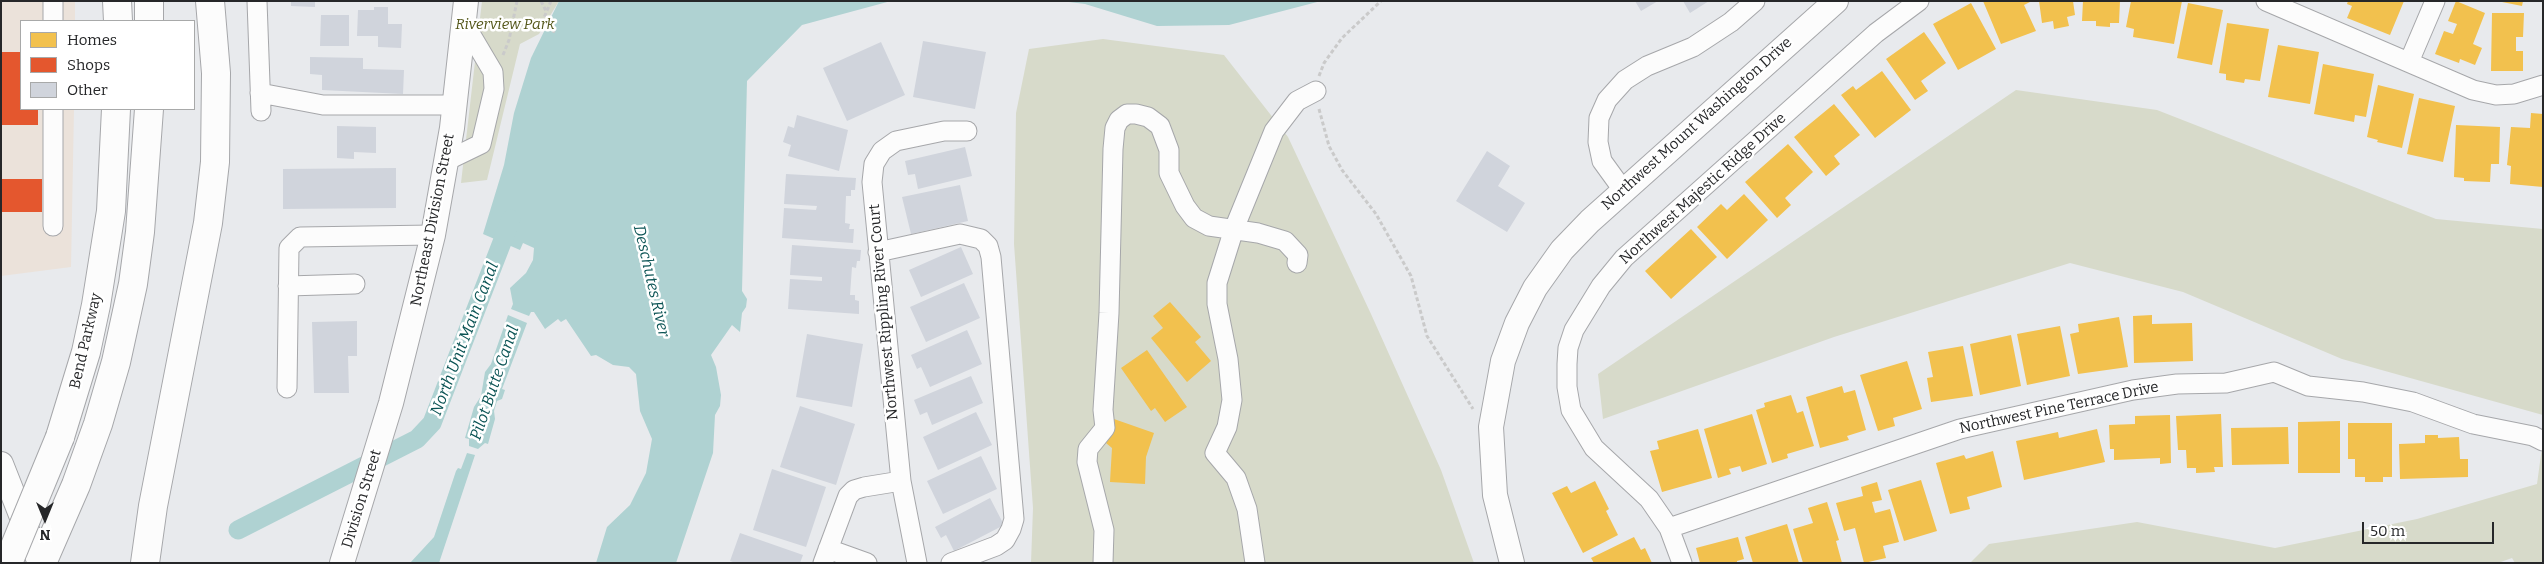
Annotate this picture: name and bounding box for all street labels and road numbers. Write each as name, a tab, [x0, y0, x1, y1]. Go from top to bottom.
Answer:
street label: Northwest Mount Washington Drive	[1598, 34, 1796, 214]
street label: Northwest Majestic Ridge Drive	[1616, 110, 1790, 268]
street label: Northeast Division Street	[407, 132, 459, 308]
street label: Northwest Rippling River Court	[866, 203, 902, 421]
street label: Bend Parkway	[66, 291, 106, 391]
street label: Northwest Pine Terrace Drive	[1958, 378, 2160, 438]
street label: Division Street	[338, 448, 386, 550]

